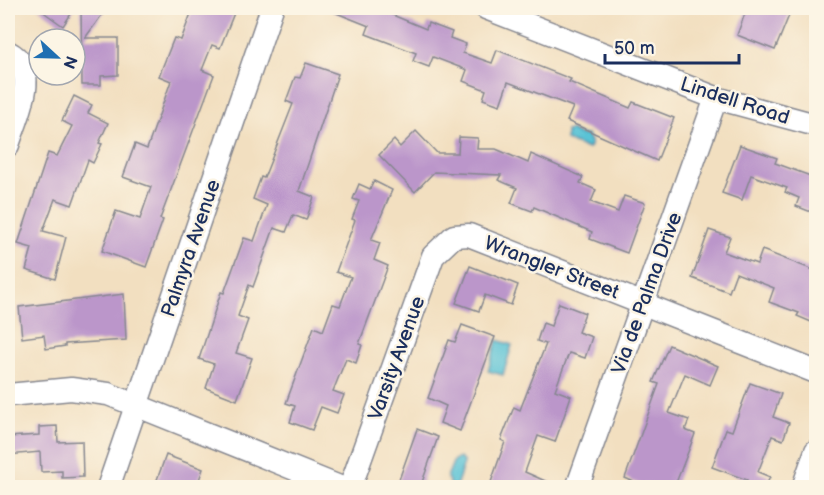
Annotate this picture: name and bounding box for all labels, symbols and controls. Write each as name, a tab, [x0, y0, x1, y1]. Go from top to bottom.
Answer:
north arrow	[27, 27, 87, 87]
scale bar	[605, 27, 738, 65]
text: 50 m	[614, 38, 655, 59]
text: N	[58, 53, 81, 71]
street label: Lindell Road	[677, 72, 792, 130]
street label: Palmyra Avenue	[156, 176, 226, 320]
street label: Via de Palma Drive	[607, 209, 687, 377]
street label: Wrangler Street	[481, 231, 622, 305]
street label: Varsity Avenue	[363, 293, 431, 424]

